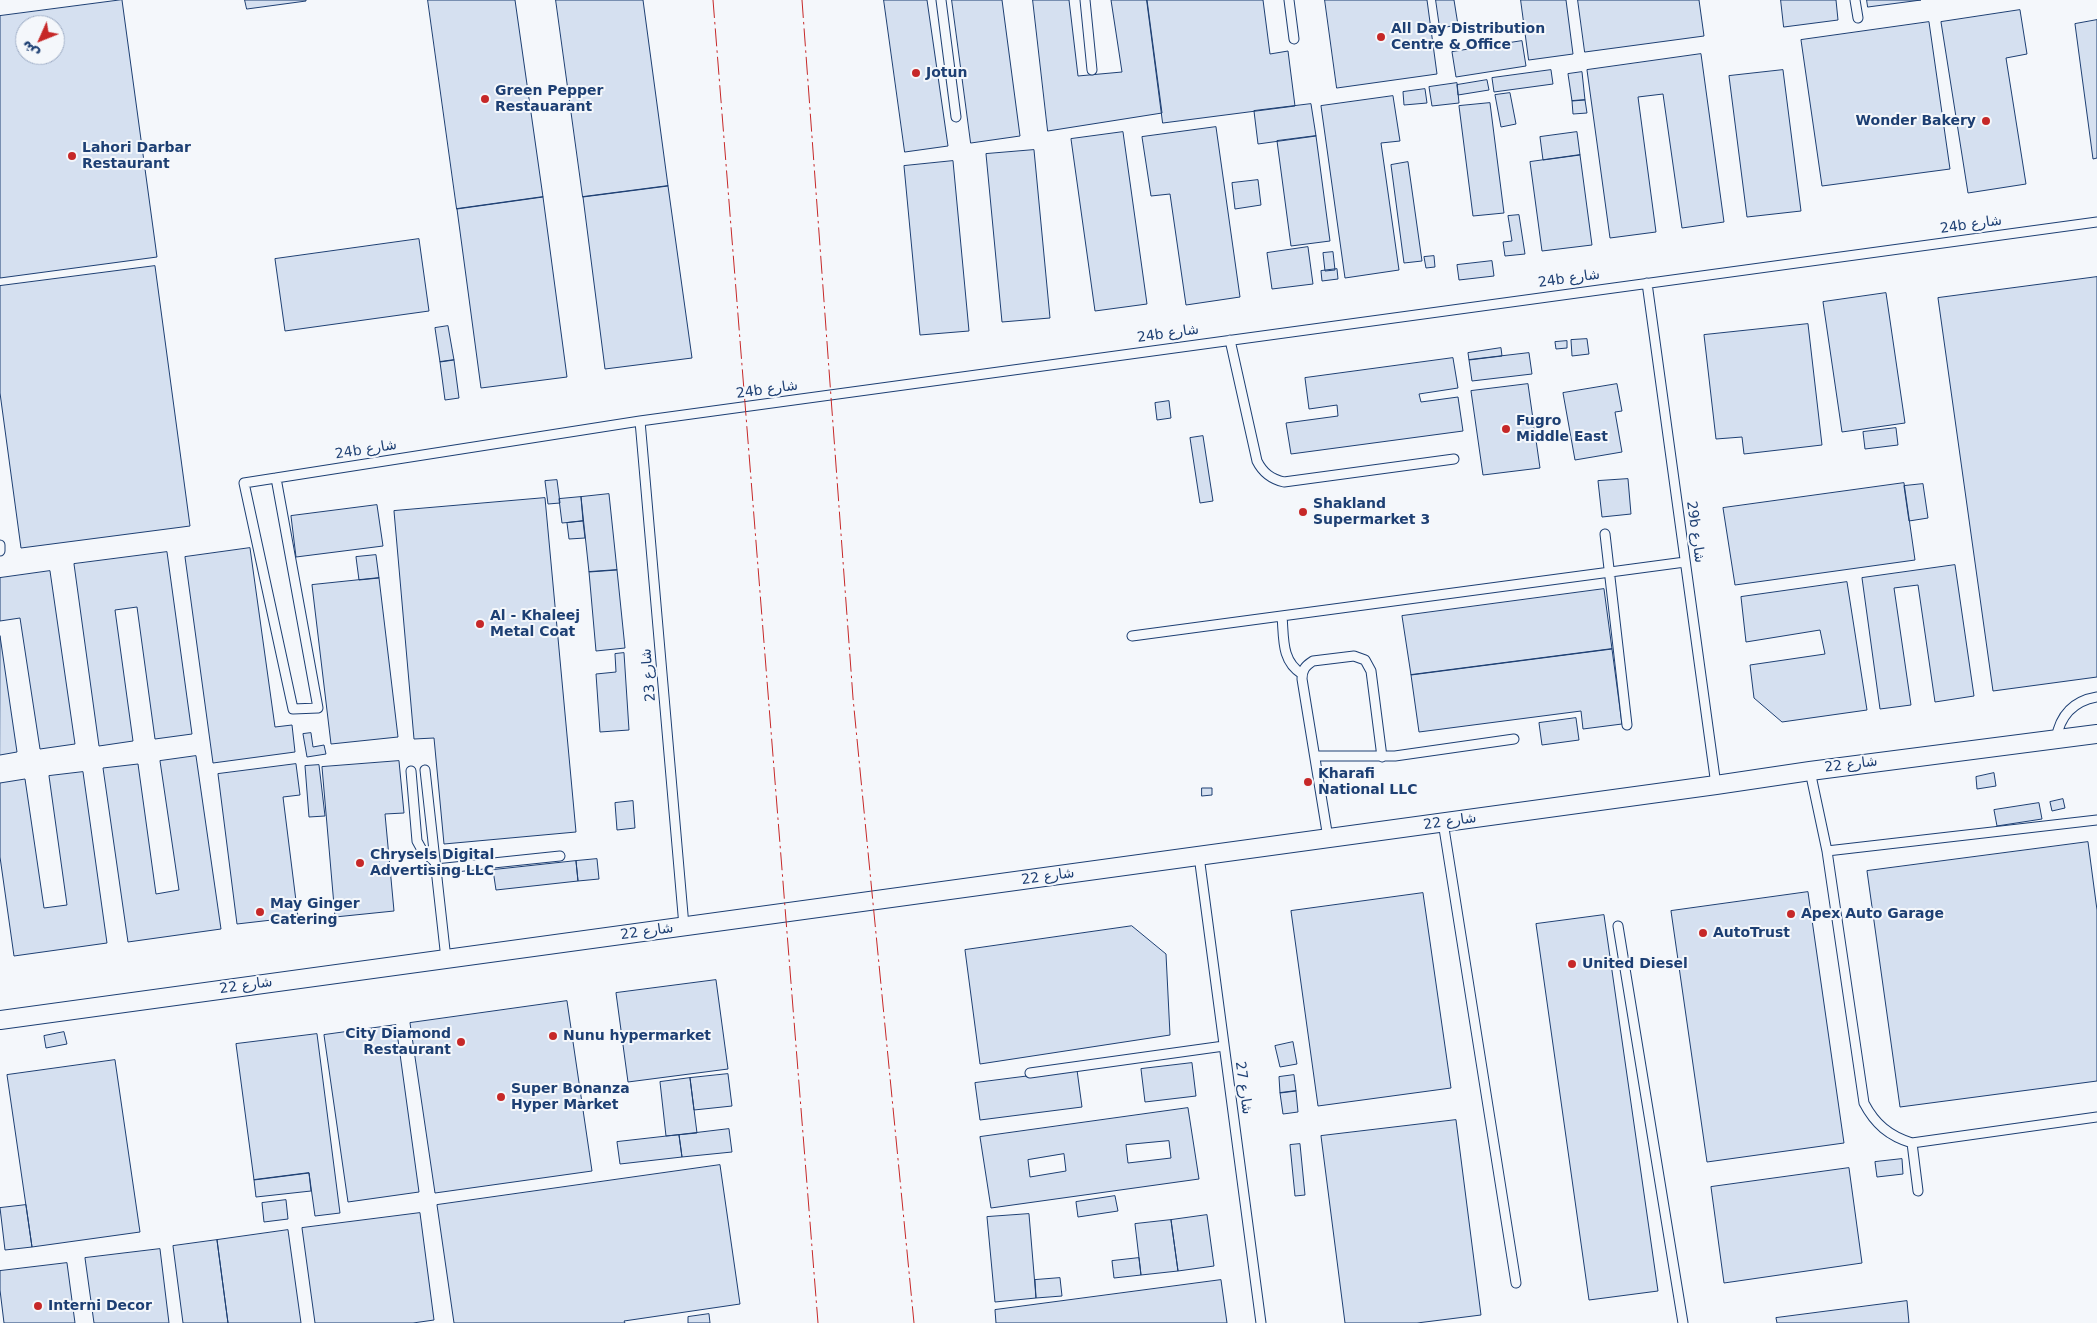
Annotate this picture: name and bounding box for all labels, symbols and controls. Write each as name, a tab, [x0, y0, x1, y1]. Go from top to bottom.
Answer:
north arrow	[15, 15, 65, 65]
place label: All Day Distribution Centre & Office	[1391, 21, 1545, 54]
marker: All Day Distribution Centre & Office	[1375, 31, 1387, 43]
text: ش	[17, 37, 42, 62]
place label: Jotun	[926, 65, 967, 81]
marker: Jotun	[910, 67, 922, 79]
place label: Green Pepper Restauarant	[495, 83, 603, 115]
marker: Green Pepper Restauarant	[479, 93, 491, 105]
place label: Wonder Bakery	[1856, 113, 1976, 129]
marker: Wonder Bakery	[1980, 115, 1992, 127]
place label: Lahori Darbar Restaurant	[82, 140, 191, 172]
marker: Lahori Darbar Restaurant	[66, 150, 78, 162]
street label: 24b شارع	[1939, 212, 2003, 238]
street label: 24b شارع	[1537, 266, 1601, 292]
street label: 24b شارع	[1136, 321, 1200, 347]
street label: 24b شارع	[735, 377, 799, 403]
place label: Fugro Middle East	[1516, 413, 1608, 446]
marker: Fugro Middle East	[1500, 423, 1512, 435]
street label: 24b شارع	[334, 437, 398, 463]
place label: Shakland Supermarket 3	[1313, 496, 1430, 528]
street label: 29b شارع	[1682, 500, 1708, 564]
marker: Shakland Supermarket 3	[1297, 506, 1309, 518]
place label: Al - Khaleej Metal Coat	[490, 608, 580, 640]
marker: Al - Khaleej Metal Coat	[474, 618, 486, 630]
street label: شارع 23	[638, 648, 660, 702]
street label: شارع 22	[1823, 753, 1879, 777]
place label: Kharafi National LLC	[1318, 766, 1417, 799]
marker: Kharafi National LLC	[1302, 776, 1314, 788]
street label: شارع 22	[1422, 810, 1478, 834]
place label: Chrysels Digital Advertising LLC	[370, 847, 494, 880]
marker: Chrysels Digital Advertising LLC	[354, 857, 366, 869]
street label: شارع 22	[1020, 865, 1076, 889]
place label: May Ginger Catering	[270, 896, 360, 929]
marker: May Ginger Catering	[254, 906, 266, 918]
place label: Apex Auto Garage	[1801, 906, 1944, 922]
marker: Apex Auto Garage	[1785, 908, 1797, 920]
street label: شارع 22	[619, 920, 675, 944]
place label: AutoTrust	[1713, 925, 1790, 941]
marker: AutoTrust	[1697, 927, 1709, 939]
place label: United Diesel	[1582, 956, 1688, 972]
marker: United Diesel	[1566, 958, 1578, 970]
street label: شارع 22	[218, 974, 274, 998]
place label: City Diamond Restaurant	[345, 1026, 451, 1058]
place label: Nunu hypermarket	[563, 1028, 711, 1044]
marker: Nunu hypermarket	[547, 1030, 559, 1042]
marker: City Diamond Restaurant	[455, 1036, 467, 1048]
street label: شارع 27	[1231, 1060, 1255, 1116]
place label: Super Bonanza Hyper Market	[511, 1081, 630, 1114]
marker: Super Bonanza Hyper Market	[495, 1091, 507, 1103]
place label: Interni Decor	[48, 1298, 152, 1314]
marker: Interni Decor	[32, 1300, 44, 1312]

